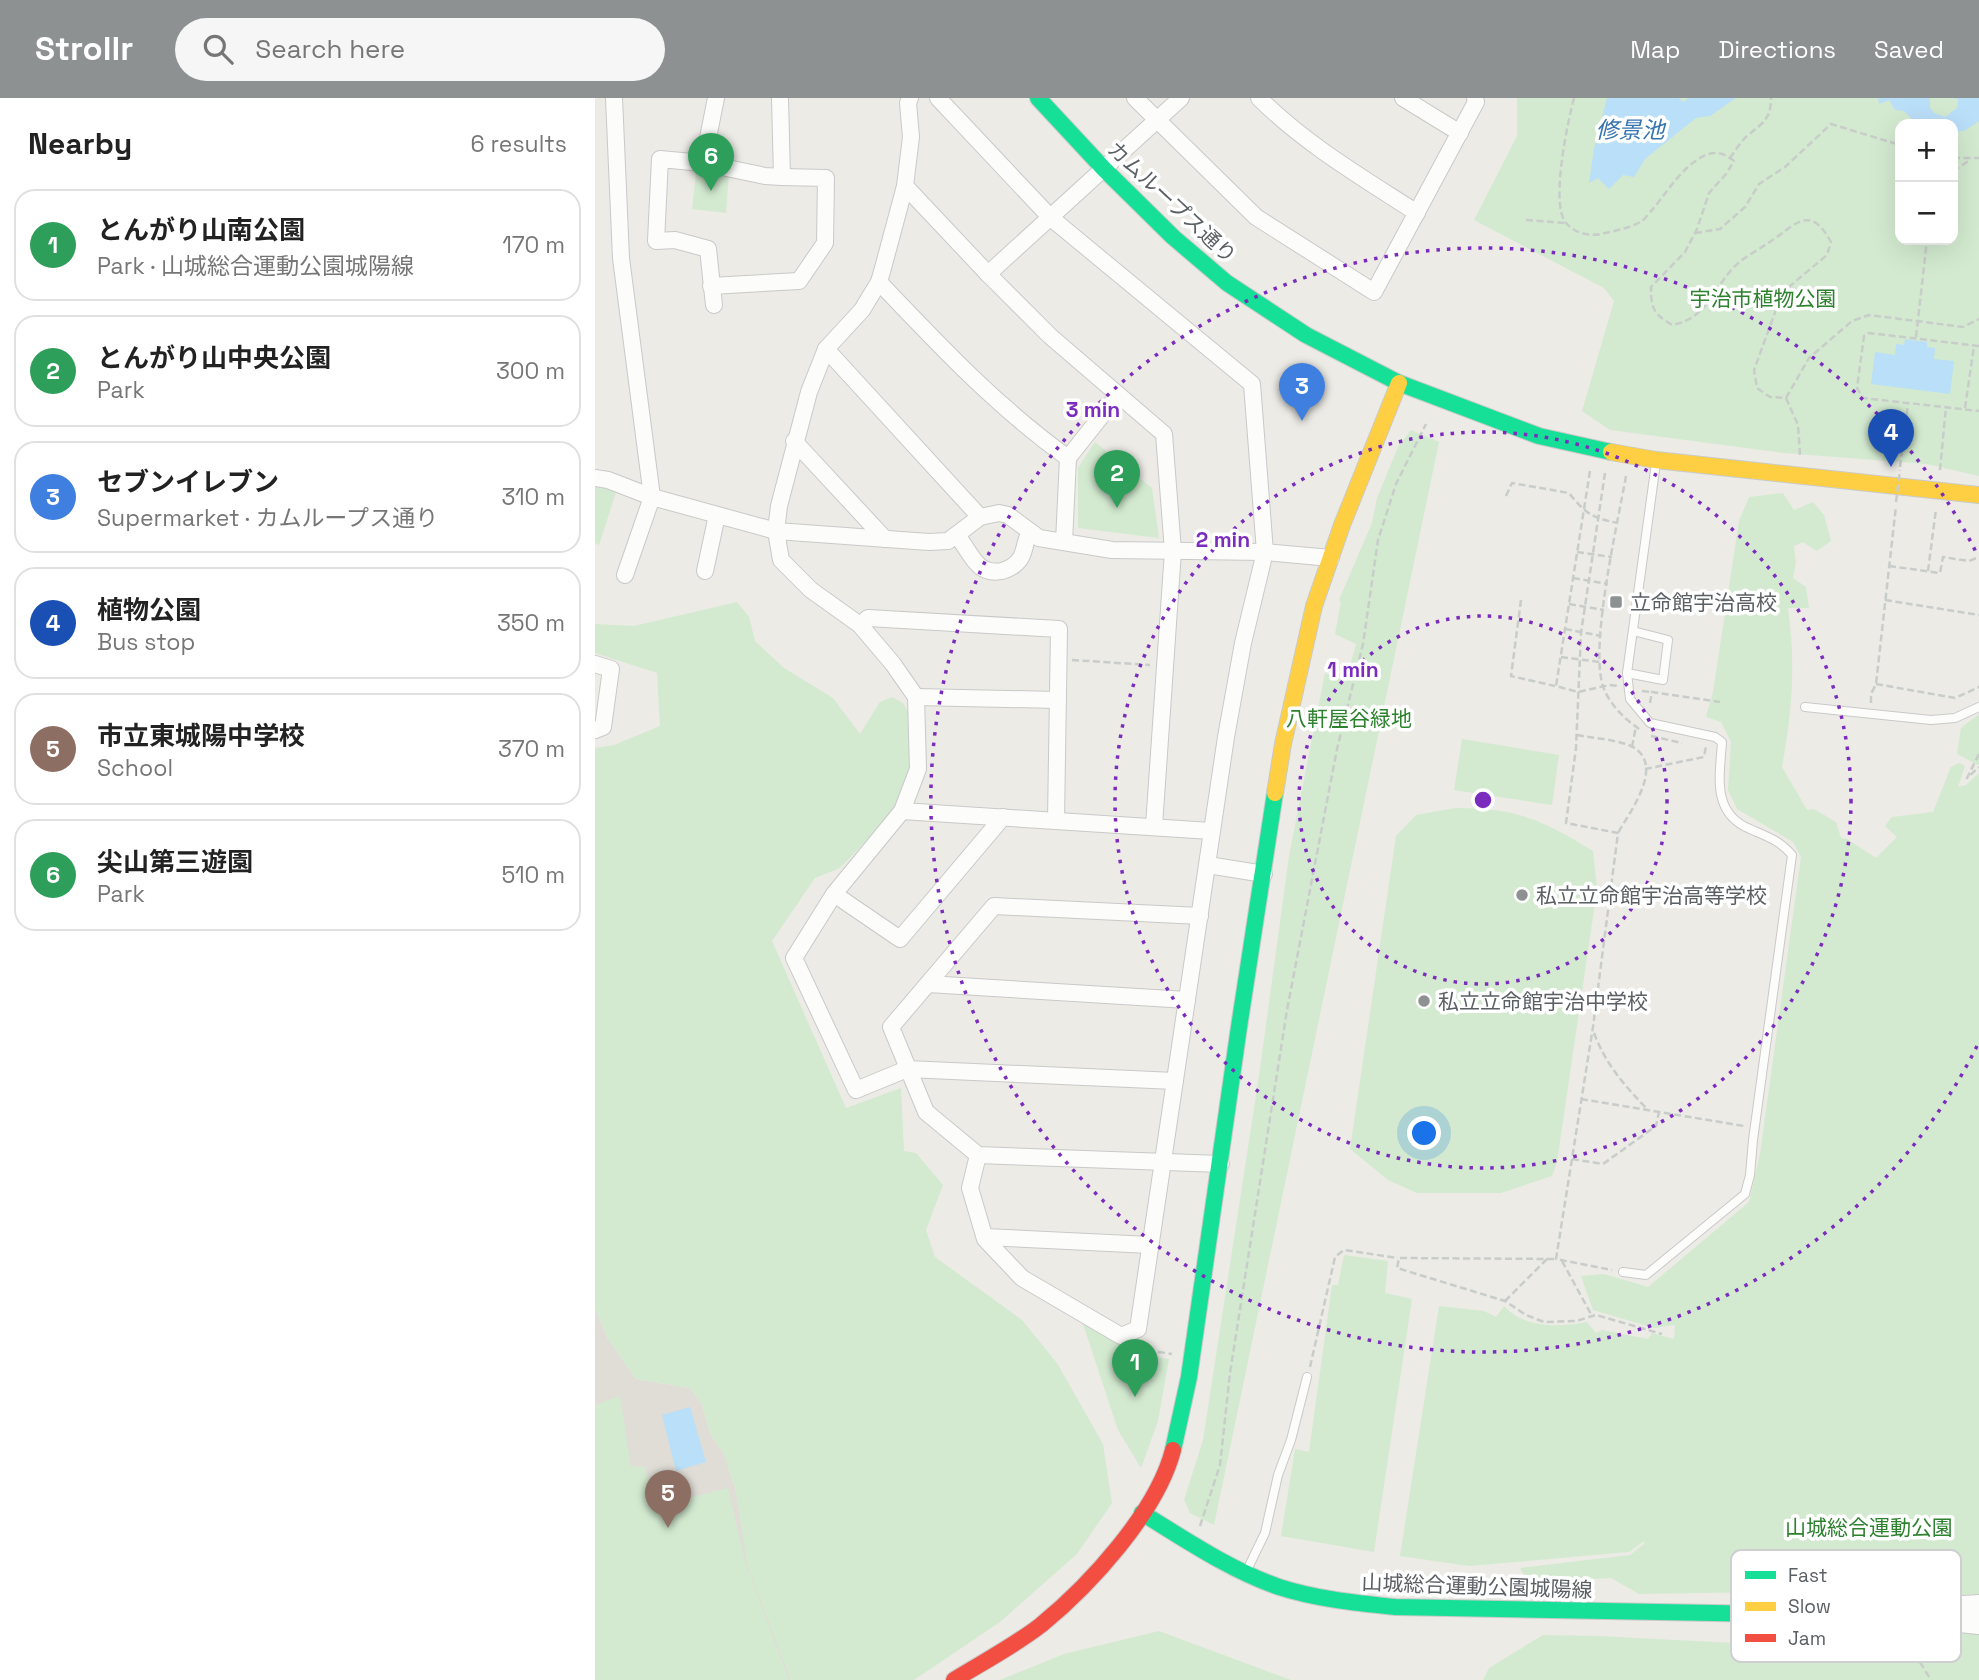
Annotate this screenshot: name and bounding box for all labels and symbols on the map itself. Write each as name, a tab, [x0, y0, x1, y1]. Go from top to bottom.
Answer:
water label: 修景池	[1596, 115, 1667, 145]
pin: 6	[688, 133, 734, 191]
street label: カムループス通り	[1102, 135, 1242, 269]
park label: 宇治市植物公園	[1690, 285, 1837, 312]
pin: 3	[1279, 363, 1325, 421]
text: 3 min	[1066, 396, 1120, 423]
pin: 4	[1868, 409, 1914, 467]
pin: 2	[1094, 450, 1140, 508]
text: 2 min	[1196, 526, 1250, 553]
place label: 立命館宇治高校	[1630, 589, 1777, 616]
marker: 立命館宇治高校	[1608, 594, 1624, 610]
text: 1 min	[1327, 656, 1379, 683]
park label: 八軒屋谷緑地	[1286, 705, 1412, 732]
centre of rings	[1471, 788, 1495, 812]
place label: 私立立命館宇治高等学校	[1536, 882, 1767, 909]
marker: 私立立命館宇治高等学校	[1514, 887, 1530, 903]
place label: 私立立命館宇治中学校	[1438, 988, 1648, 1015]
marker: 私立立命館宇治中学校	[1416, 993, 1432, 1009]
your location	[1407, 1116, 1441, 1150]
pin: 1	[1112, 1339, 1158, 1397]
pin: 5	[645, 1470, 691, 1528]
park label: 山城総合運動公園	[1785, 1514, 1953, 1541]
legend	[1731, 1550, 1961, 1662]
text: Fast	[1788, 1563, 1828, 1588]
street label: 山城総合運動公園城陽線	[1361, 1568, 1593, 1604]
text: Slow	[1788, 1594, 1831, 1619]
text: Jam	[1788, 1626, 1826, 1651]

